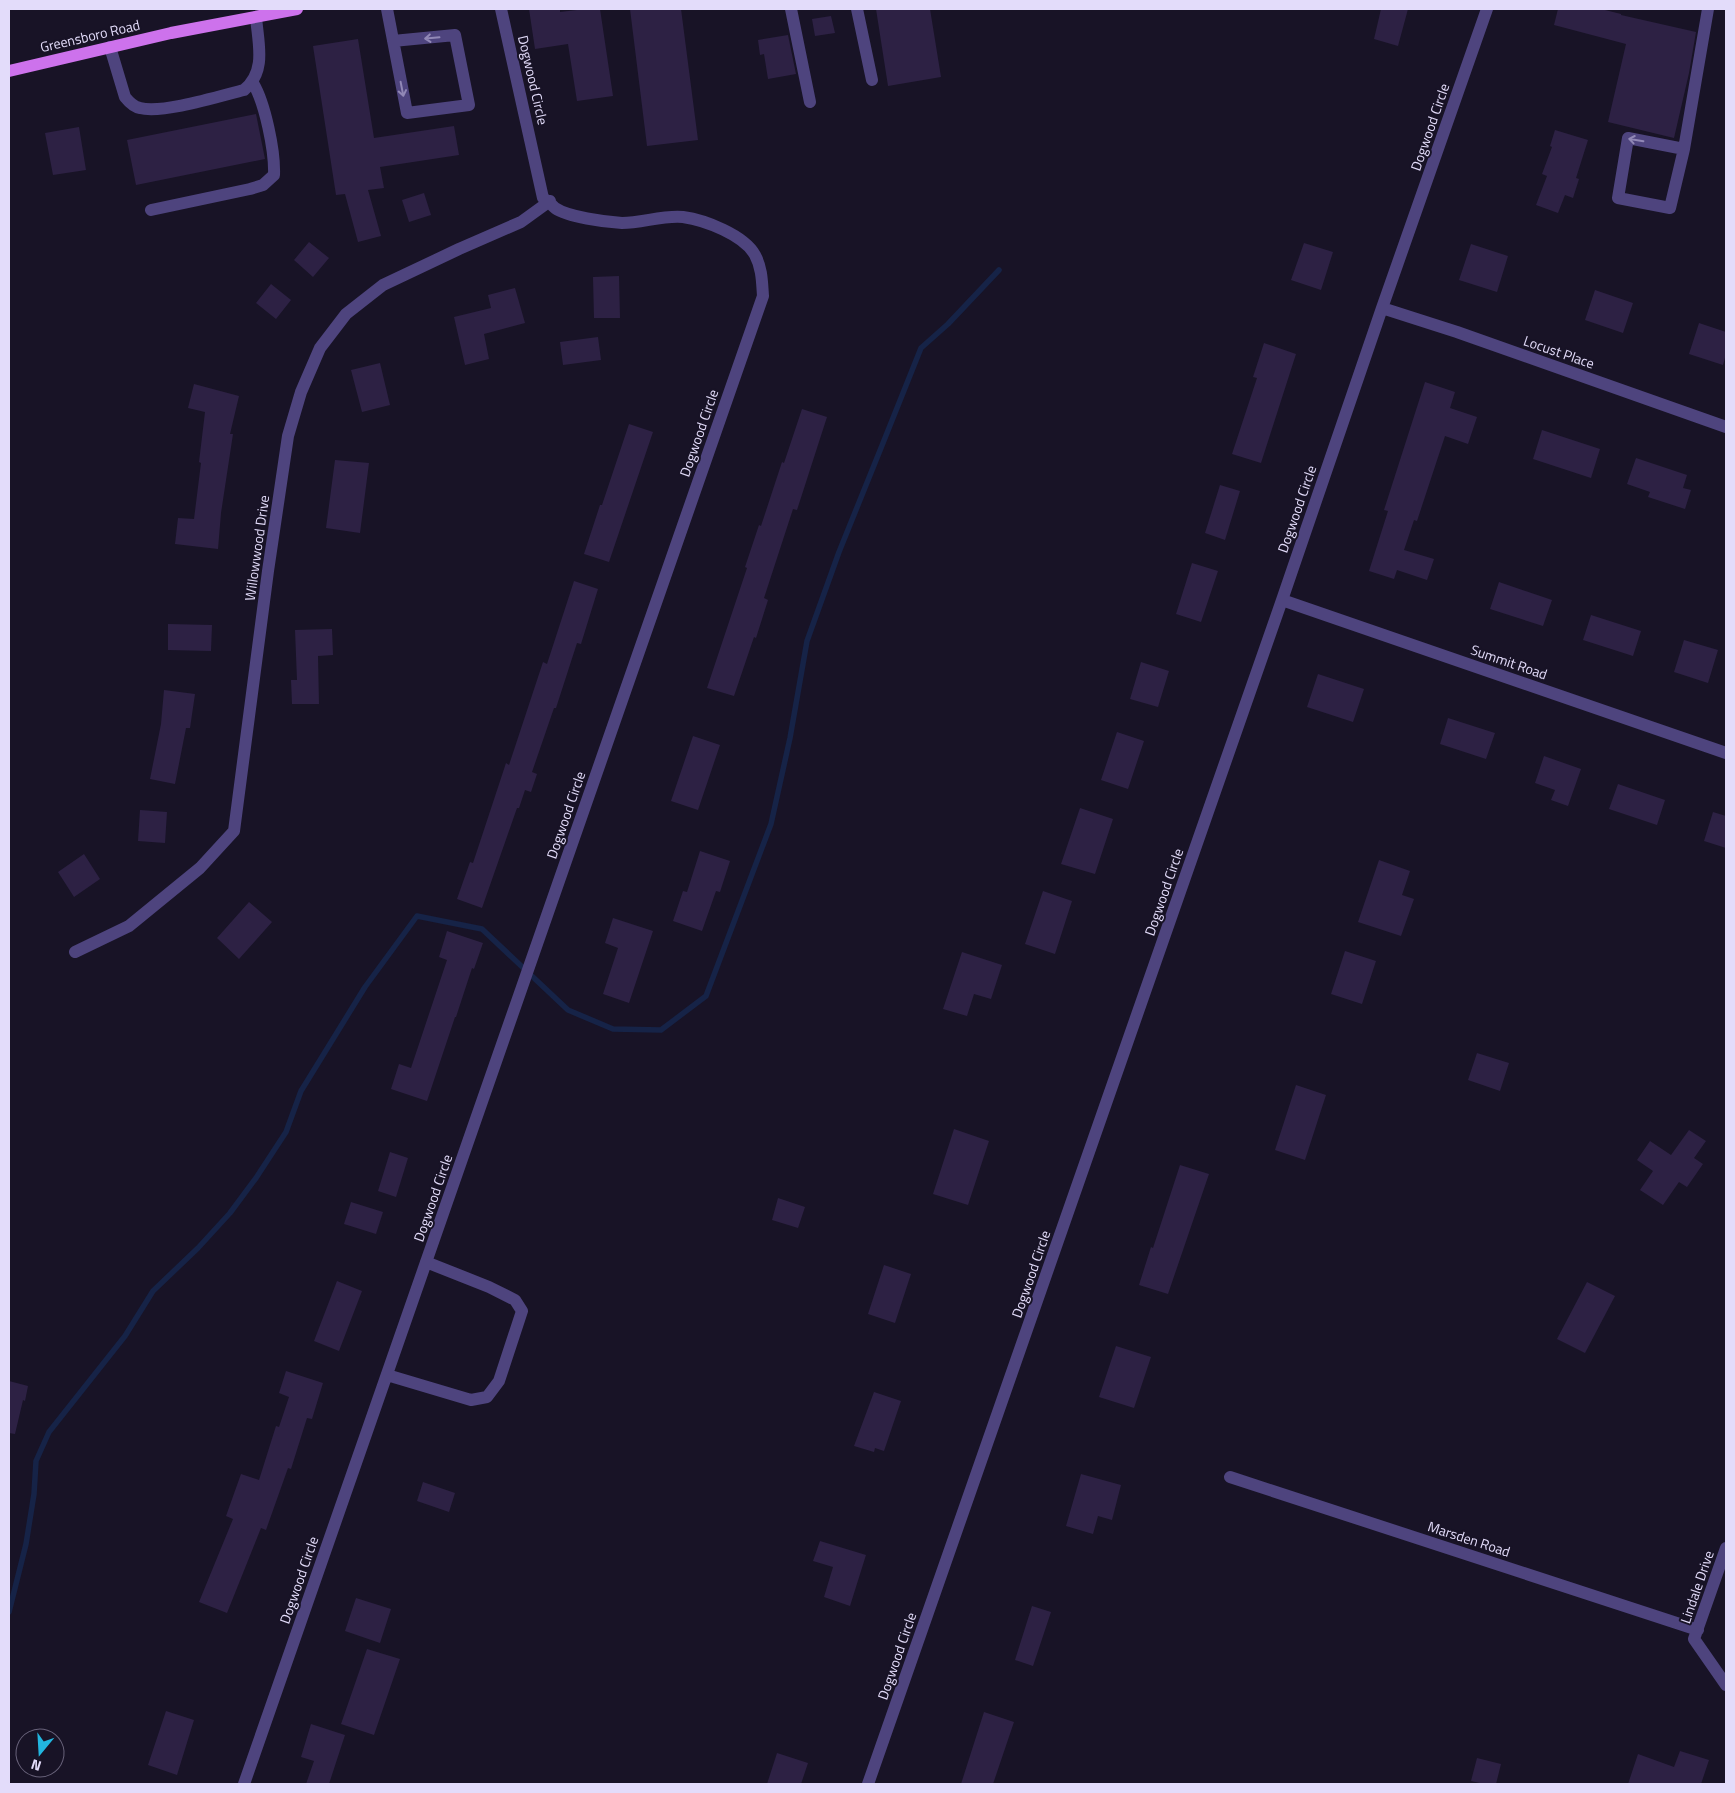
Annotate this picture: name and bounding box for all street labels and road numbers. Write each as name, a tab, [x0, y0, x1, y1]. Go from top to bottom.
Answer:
street label: Greensboro Road	[38, 14, 142, 57]
street label: Dogwood Circle	[513, 33, 554, 127]
street label: Dogwood Circle	[1405, 80, 1454, 173]
street label: Locust Place	[1521, 330, 1597, 373]
street label: Dogwood Circle	[674, 386, 723, 479]
street label: Dogwood Circle	[1272, 462, 1321, 555]
street label: Willowwood Drive	[239, 494, 274, 602]
street label: Summit Road	[1468, 639, 1550, 684]
street label: Dogwood Circle	[541, 768, 590, 861]
street label: Dogwood Circle	[1139, 845, 1188, 938]
street label: Dogwood Circle	[408, 1151, 457, 1244]
street label: Dogwood Circle	[1006, 1227, 1055, 1320]
street label: Marsden Road	[1425, 1515, 1513, 1562]
street label: Dogwood Circle	[274, 1533, 323, 1626]
street label: Lindale Drive	[1674, 1548, 1719, 1626]
street label: Dogwood Circle	[872, 1609, 921, 1702]

